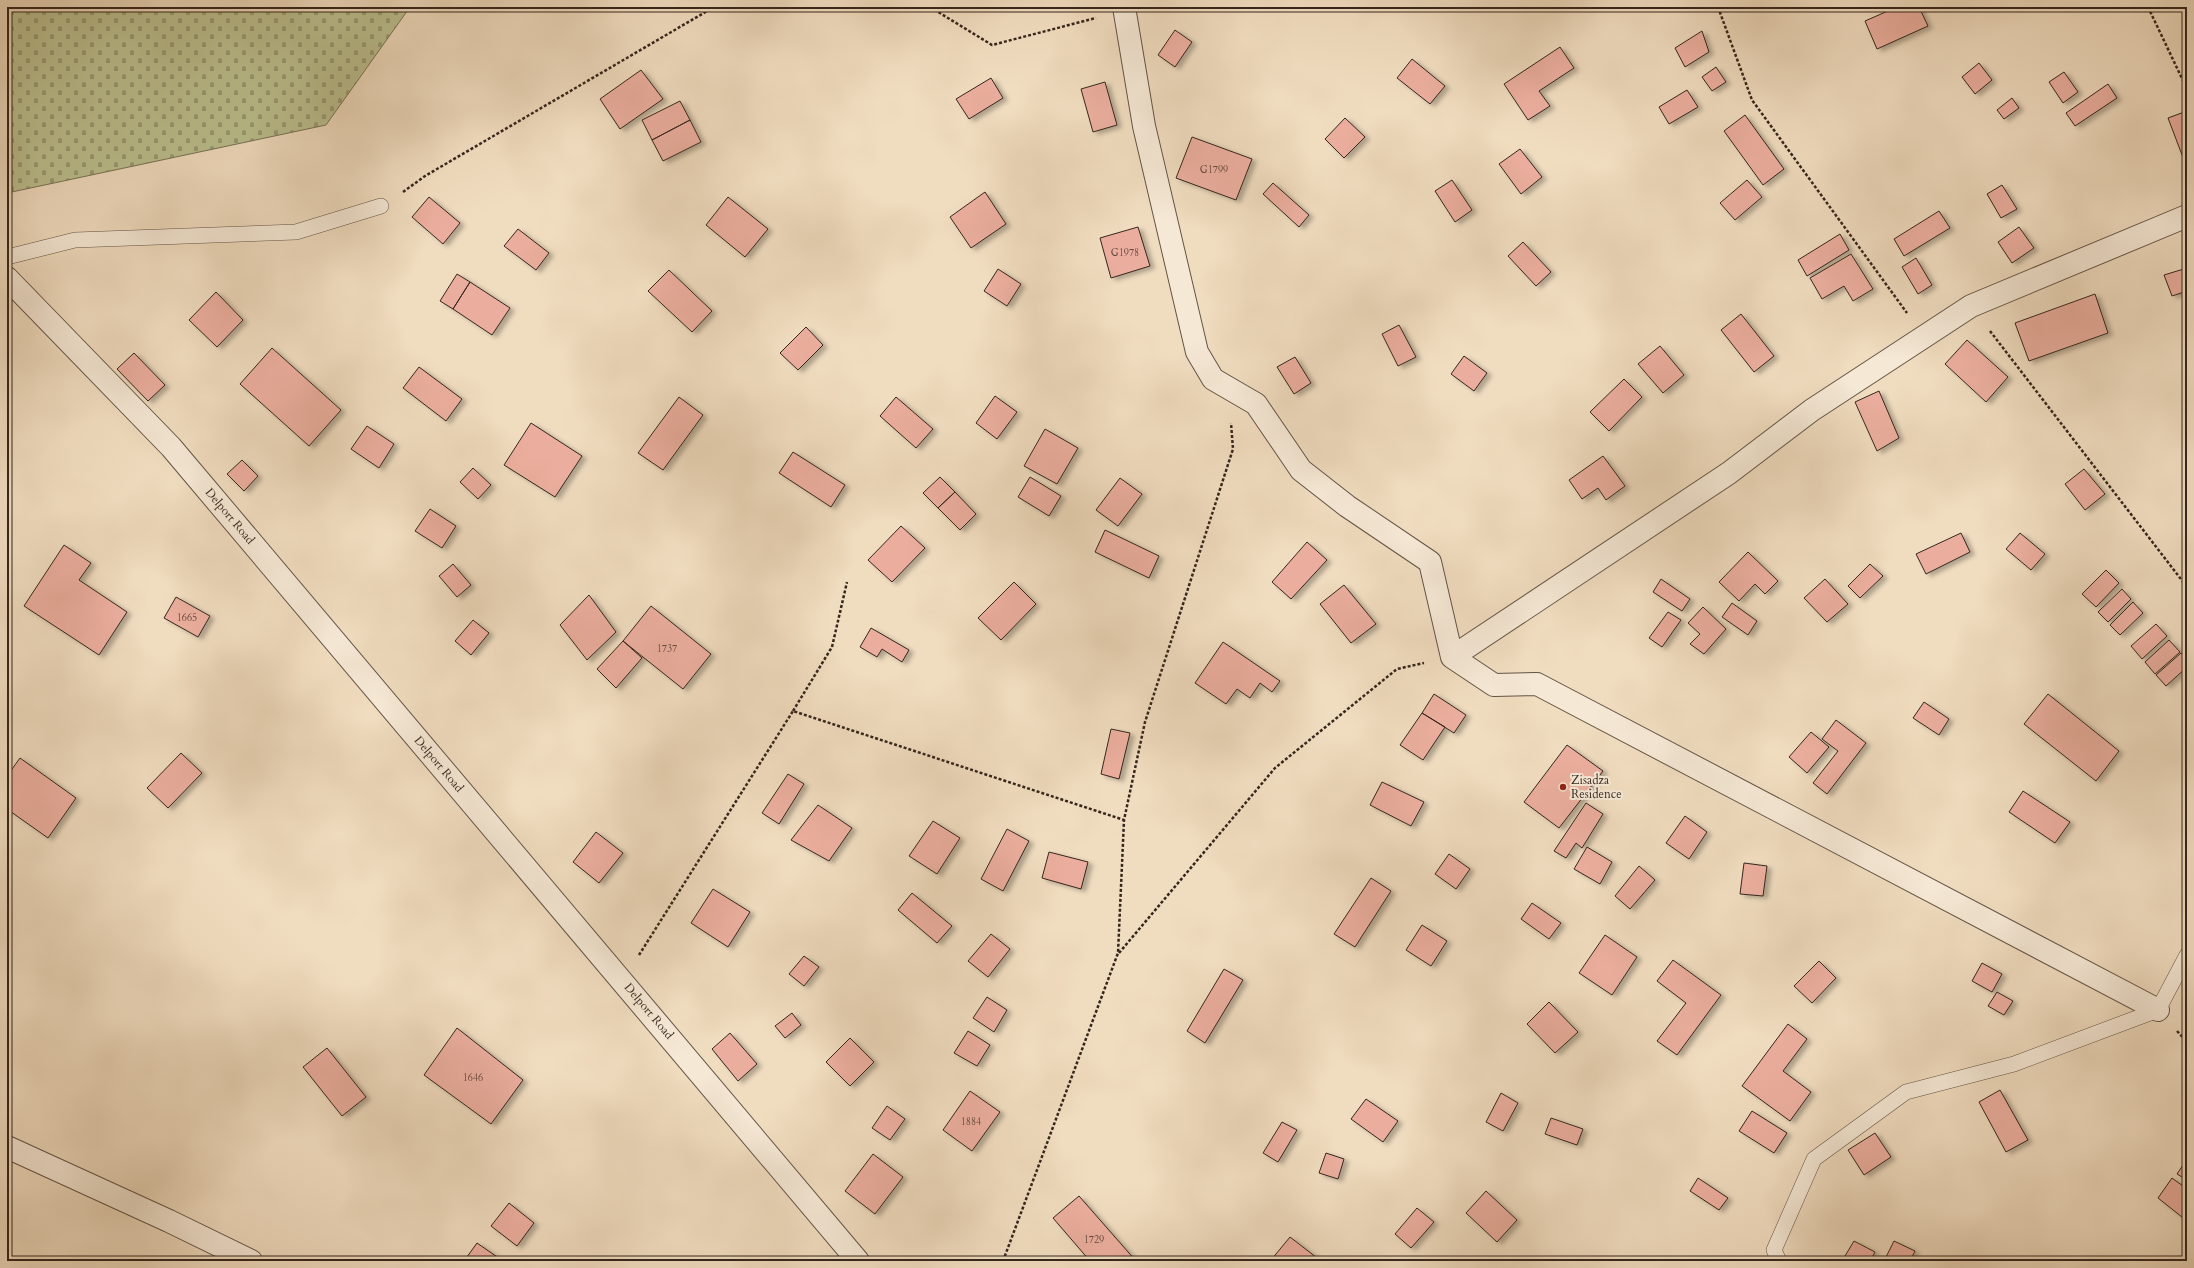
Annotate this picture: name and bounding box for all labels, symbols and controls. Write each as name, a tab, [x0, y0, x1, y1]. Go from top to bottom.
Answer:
house number: G1799	[1200, 163, 1228, 177]
house number: G1978	[1111, 246, 1139, 260]
street label: Delport Road	[202, 484, 259, 548]
house number: 1665	[177, 611, 197, 625]
house number: 1737	[657, 642, 677, 656]
street label: Delport Road	[411, 732, 468, 796]
place label: Zisadza Residence	[1571, 772, 1622, 802]
marker: Zisadza Residence	[1558, 782, 1568, 792]
street label: Delport Road	[621, 979, 678, 1043]
house number: 1646	[463, 1071, 483, 1085]
house number: 1884	[961, 1115, 981, 1129]
house number: 1729	[1084, 1233, 1104, 1247]

